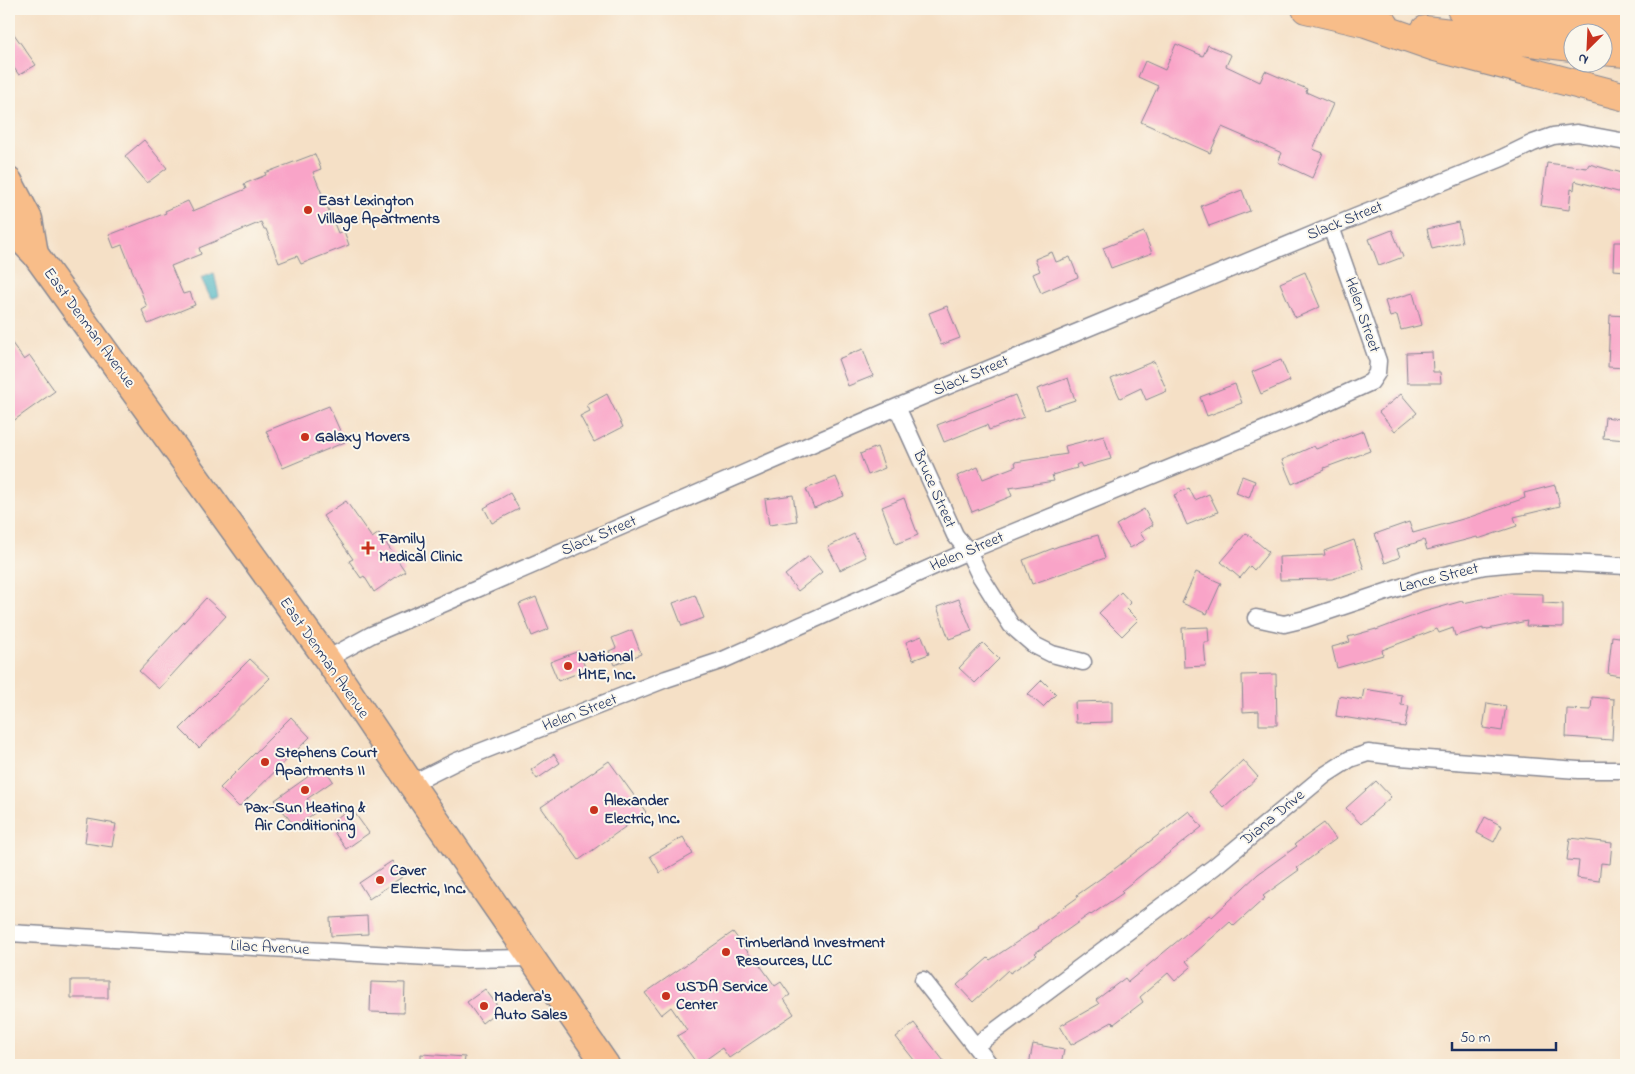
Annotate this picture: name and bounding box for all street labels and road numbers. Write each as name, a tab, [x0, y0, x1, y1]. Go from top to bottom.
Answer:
street label: Slack Street	[1303, 195, 1387, 247]
street label: East Denman Avenue	[37, 263, 141, 394]
street label: Helen Street	[1338, 274, 1386, 357]
street label: Slack Street	[929, 349, 1013, 403]
street label: Bruce Street	[906, 445, 962, 533]
street label: Slack Street	[557, 509, 641, 563]
street label: Helen Street	[926, 525, 1008, 578]
street label: Lance Street	[1397, 556, 1482, 599]
street label: East Denman Avenue	[273, 592, 375, 724]
street label: Helen Street	[539, 688, 622, 738]
street label: Diana Drive	[1235, 783, 1311, 853]
street label: Lilac Avenue	[230, 934, 311, 962]

